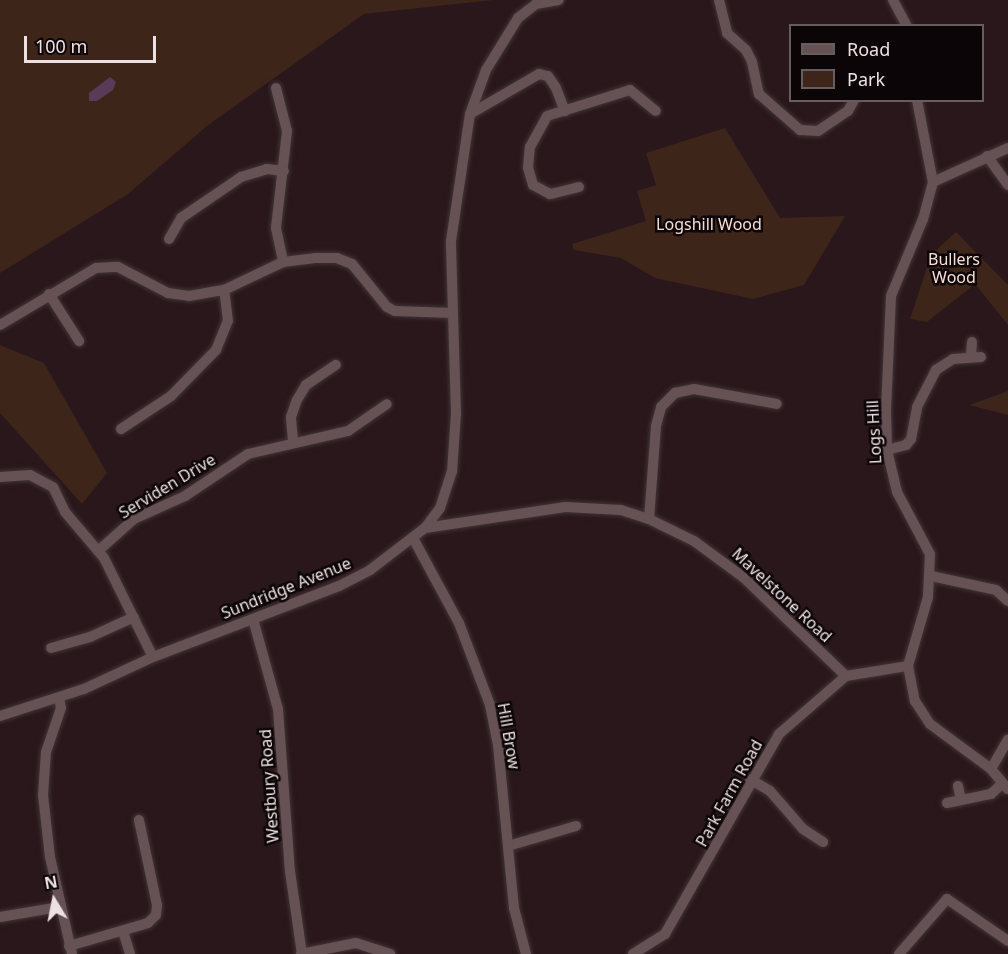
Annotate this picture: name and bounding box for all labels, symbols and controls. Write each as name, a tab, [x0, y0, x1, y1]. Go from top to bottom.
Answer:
scale bar	[27, 24, 159, 62]
legend	[789, 24, 984, 102]
text: 100 m	[35, 34, 87, 58]
text: Road	[847, 37, 890, 61]
text: Park	[847, 67, 885, 91]
park label: Logshill Wood	[656, 214, 762, 234]
park label: Bullers Wood	[928, 249, 980, 287]
street label: Logs Hill	[863, 400, 885, 464]
street label: Serviden Drive	[115, 450, 219, 522]
street label: Mavelstone Road	[728, 544, 836, 646]
street label: Sundridge Avenue	[218, 553, 354, 623]
street label: Hill Brow	[494, 701, 524, 771]
street label: Westbury Road	[255, 728, 283, 844]
street label: Park Farm Road	[692, 736, 766, 850]
north arrow	[24, 870, 84, 930]
text: N	[43, 870, 59, 894]

